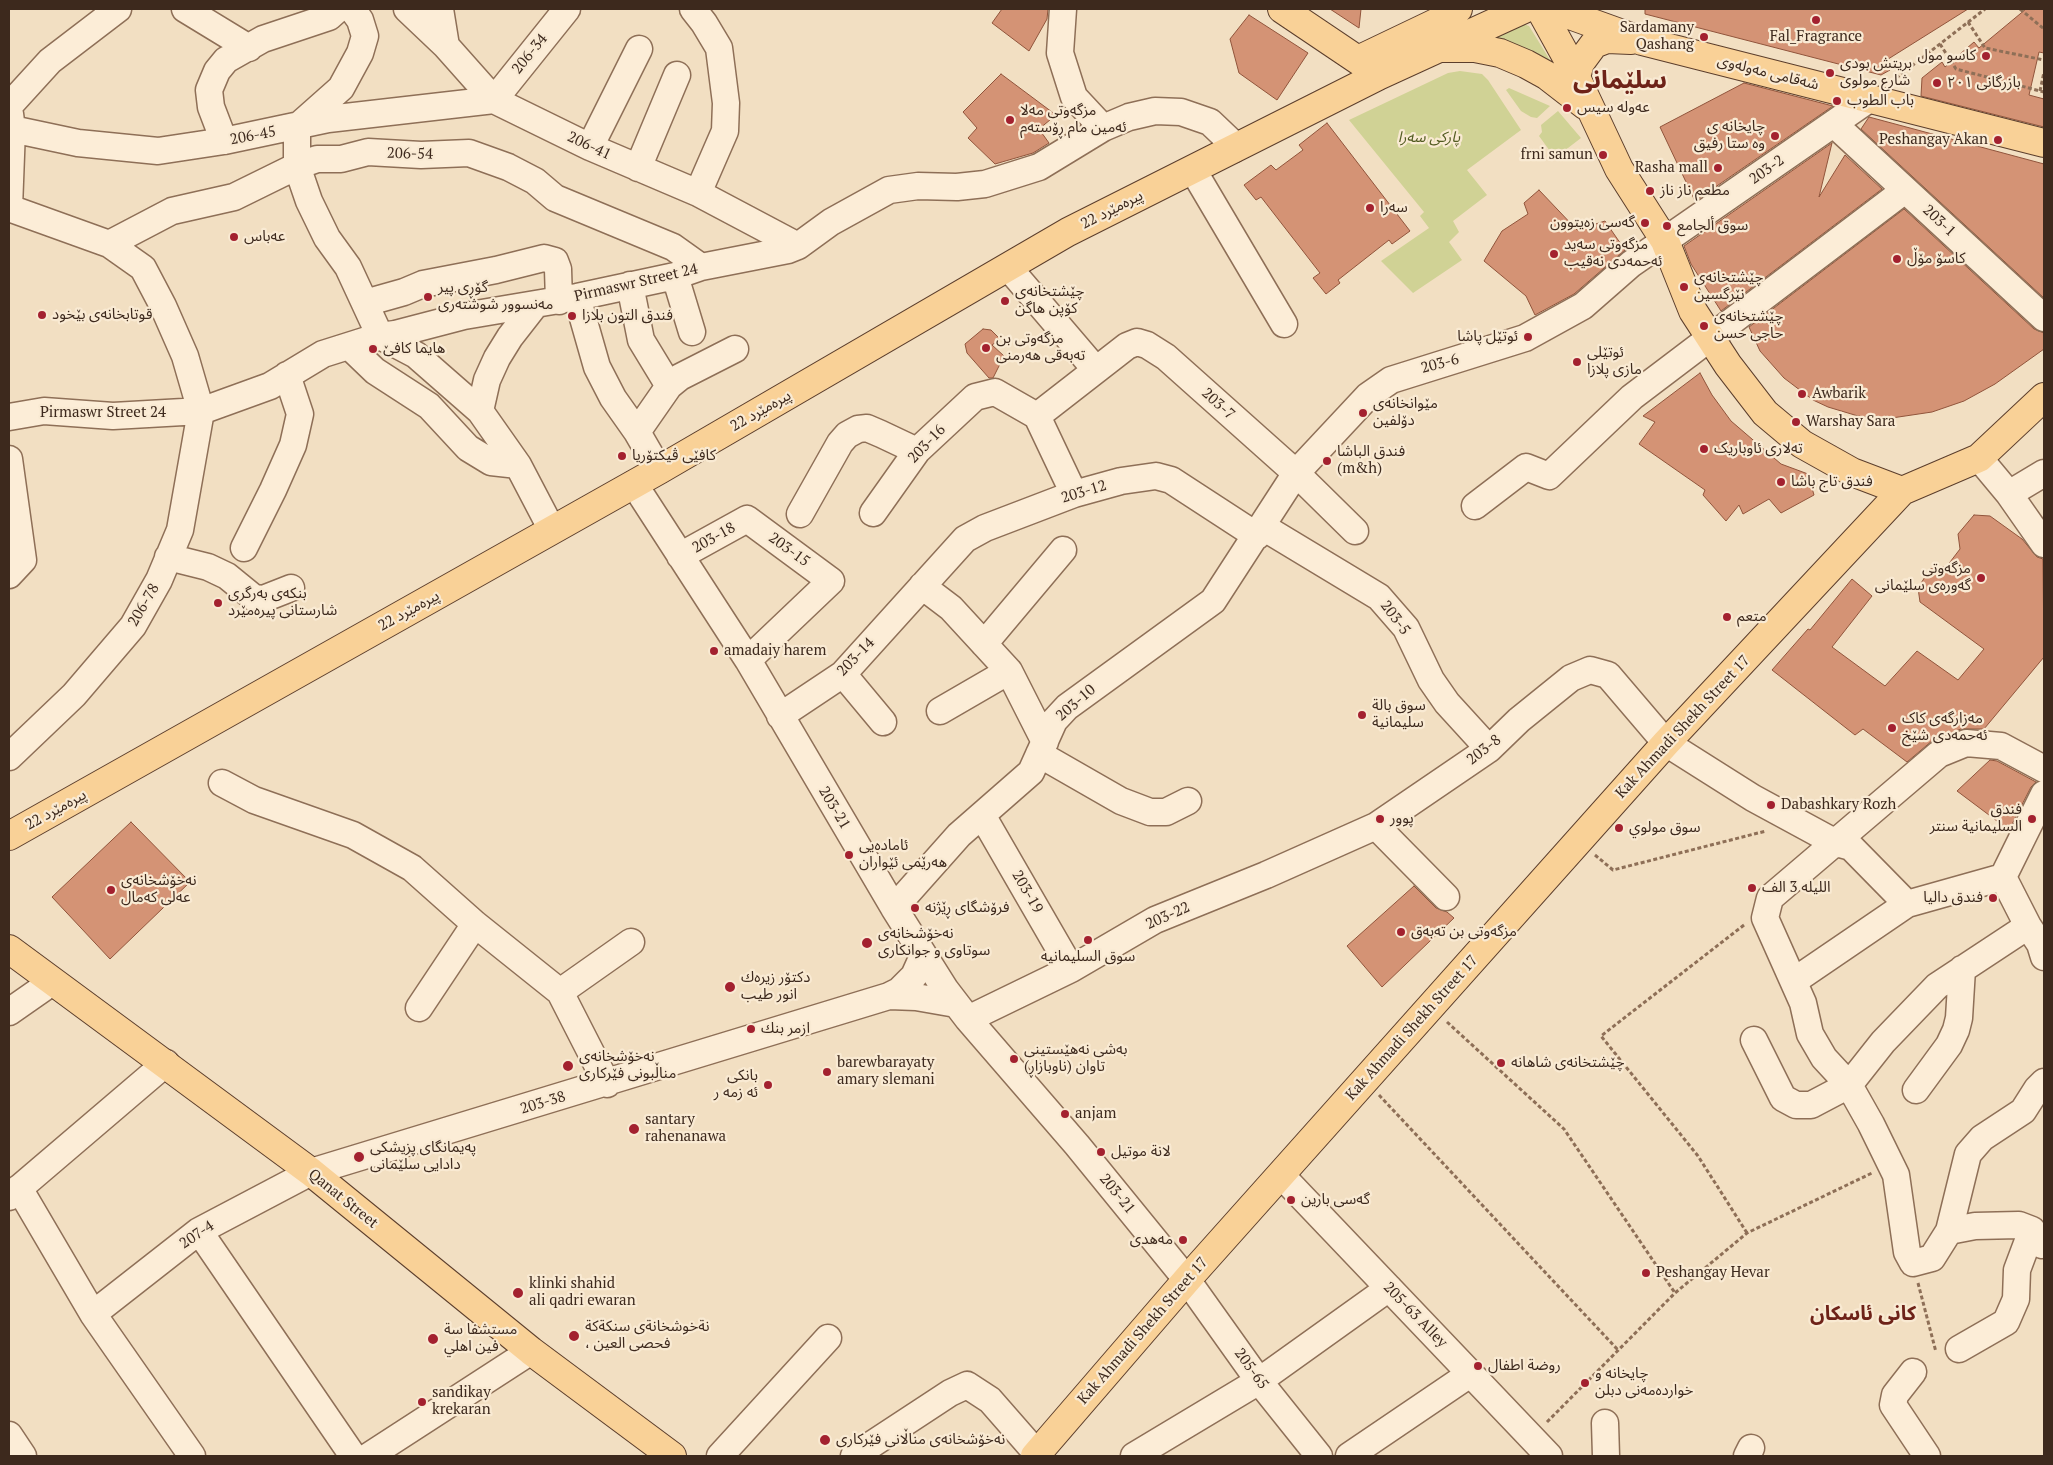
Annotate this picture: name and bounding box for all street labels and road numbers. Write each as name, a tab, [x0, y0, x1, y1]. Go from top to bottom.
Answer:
street label: 206-34	[508, 30, 552, 78]
street label: شەقامی مەولەوی	[1715, 52, 1821, 94]
street label: 206-45	[229, 123, 277, 149]
street label: 206-41	[564, 128, 614, 164]
street label: 206-54	[387, 145, 433, 163]
street label: 203-2	[1746, 152, 1788, 188]
street label: 22 پیرەمێرد	[1078, 187, 1146, 233]
street label: 203-1	[1919, 201, 1959, 241]
street label: Pirmaswr Street 24	[572, 260, 700, 306]
street label: 203-6	[1419, 350, 1461, 378]
street label: 203-7	[1198, 384, 1238, 424]
street label: 22 پیرەمێرد	[727, 386, 795, 436]
street label: Pirmaswr Street 24	[40, 404, 166, 422]
street label: 203-16	[904, 421, 950, 467]
street label: 203-12	[1059, 477, 1109, 507]
street label: 203-18	[689, 519, 739, 557]
street label: 203-15	[765, 529, 813, 571]
street label: 206-78	[125, 580, 163, 630]
street label: 22 پیرەمێرد	[375, 587, 443, 635]
street label: 203-5	[1376, 597, 1414, 639]
street label: 203-14	[833, 634, 879, 680]
street label: Kak Ahmadi Shekh Street 17	[1612, 652, 1754, 802]
street label: 203-10	[1053, 681, 1099, 725]
street label: 203-8	[1463, 731, 1505, 769]
street label: 203-21	[814, 783, 854, 833]
street label: 22 پیرەمێرد	[22, 786, 90, 834]
street label: 203-19	[1008, 867, 1046, 917]
street label: 203-22	[1143, 898, 1193, 934]
street label: Kak Ahmadi Shekh Street 17	[1342, 952, 1482, 1104]
street label: 203-38	[518, 1088, 568, 1118]
street label: Qanat Street	[305, 1165, 381, 1233]
street label: 203-21	[1095, 1170, 1139, 1218]
street label: 207-4	[176, 1217, 218, 1253]
street label: Kak Ahmadi Shekh Street 17	[1074, 1254, 1212, 1408]
street label: 205-63 Alley	[1379, 1278, 1451, 1352]
street label: 205-65	[1230, 1345, 1272, 1393]

